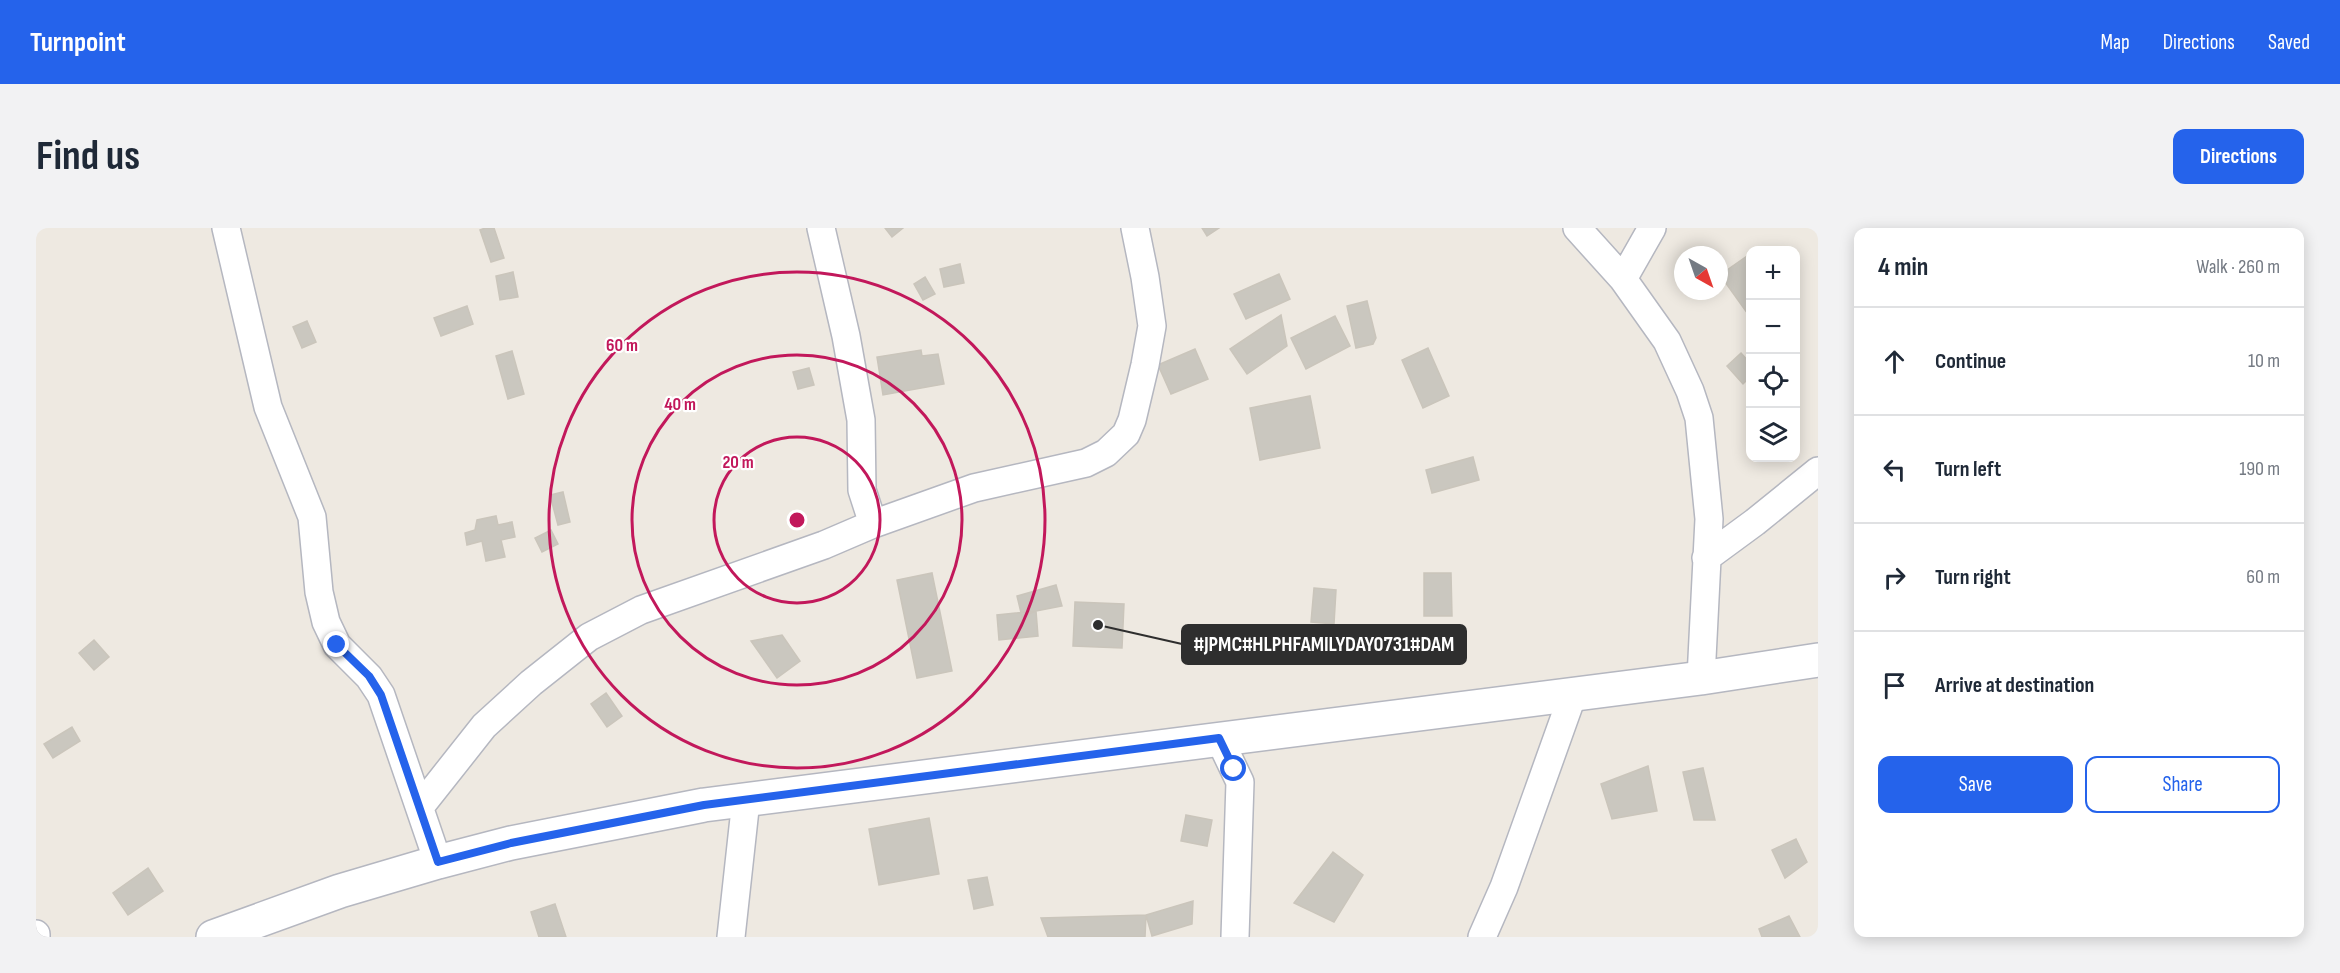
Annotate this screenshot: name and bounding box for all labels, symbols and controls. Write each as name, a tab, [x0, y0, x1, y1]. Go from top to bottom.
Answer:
text: Turnpoint	[30, 26, 126, 59]
text: Map	[2100, 30, 2130, 55]
text: Directions	[2163, 30, 2235, 55]
text: Saved	[2268, 30, 2310, 55]
button: Directions	[2173, 129, 2304, 184]
text: Find us	[36, 131, 140, 182]
north arrow	[1674, 246, 1728, 300]
map controls	[1746, 246, 1800, 462]
button: +	[1746, 246, 1800, 300]
text: 4 min	[1878, 252, 1928, 283]
text: Walk · 260 m	[2196, 255, 2280, 279]
button: −	[1746, 300, 1800, 354]
text: 60 m	[606, 335, 638, 356]
icon: ahead	[1878, 345, 1911, 378]
text: Continue	[1935, 348, 2006, 375]
text: 10 m	[2248, 349, 2280, 373]
button: locate	[1746, 354, 1800, 408]
text: 40 m	[664, 394, 696, 415]
button: layers	[1746, 408, 1800, 462]
text: 20 m	[722, 452, 754, 473]
icon: left	[1878, 453, 1911, 486]
text: Turn left	[1935, 456, 2001, 483]
text: 190 m	[2239, 457, 2280, 481]
centre of rings	[787, 510, 807, 530]
icon: right	[1878, 561, 1911, 594]
text: Turn right	[1935, 564, 2011, 591]
text: 60 m	[2246, 565, 2280, 589]
callout: #JPMC#HLPHFAMILYDAY0731#DAM	[1182, 625, 1466, 664]
route end	[323, 631, 349, 657]
text: #JPMC#HLPHFAMILYDAY0731#DAM	[1194, 632, 1454, 657]
icon: arrive	[1878, 669, 1911, 702]
text: Arrive at destination	[1935, 672, 2094, 699]
route start	[1220, 755, 1246, 781]
button: Save	[1878, 756, 2073, 813]
button: Share	[2085, 756, 2280, 813]

